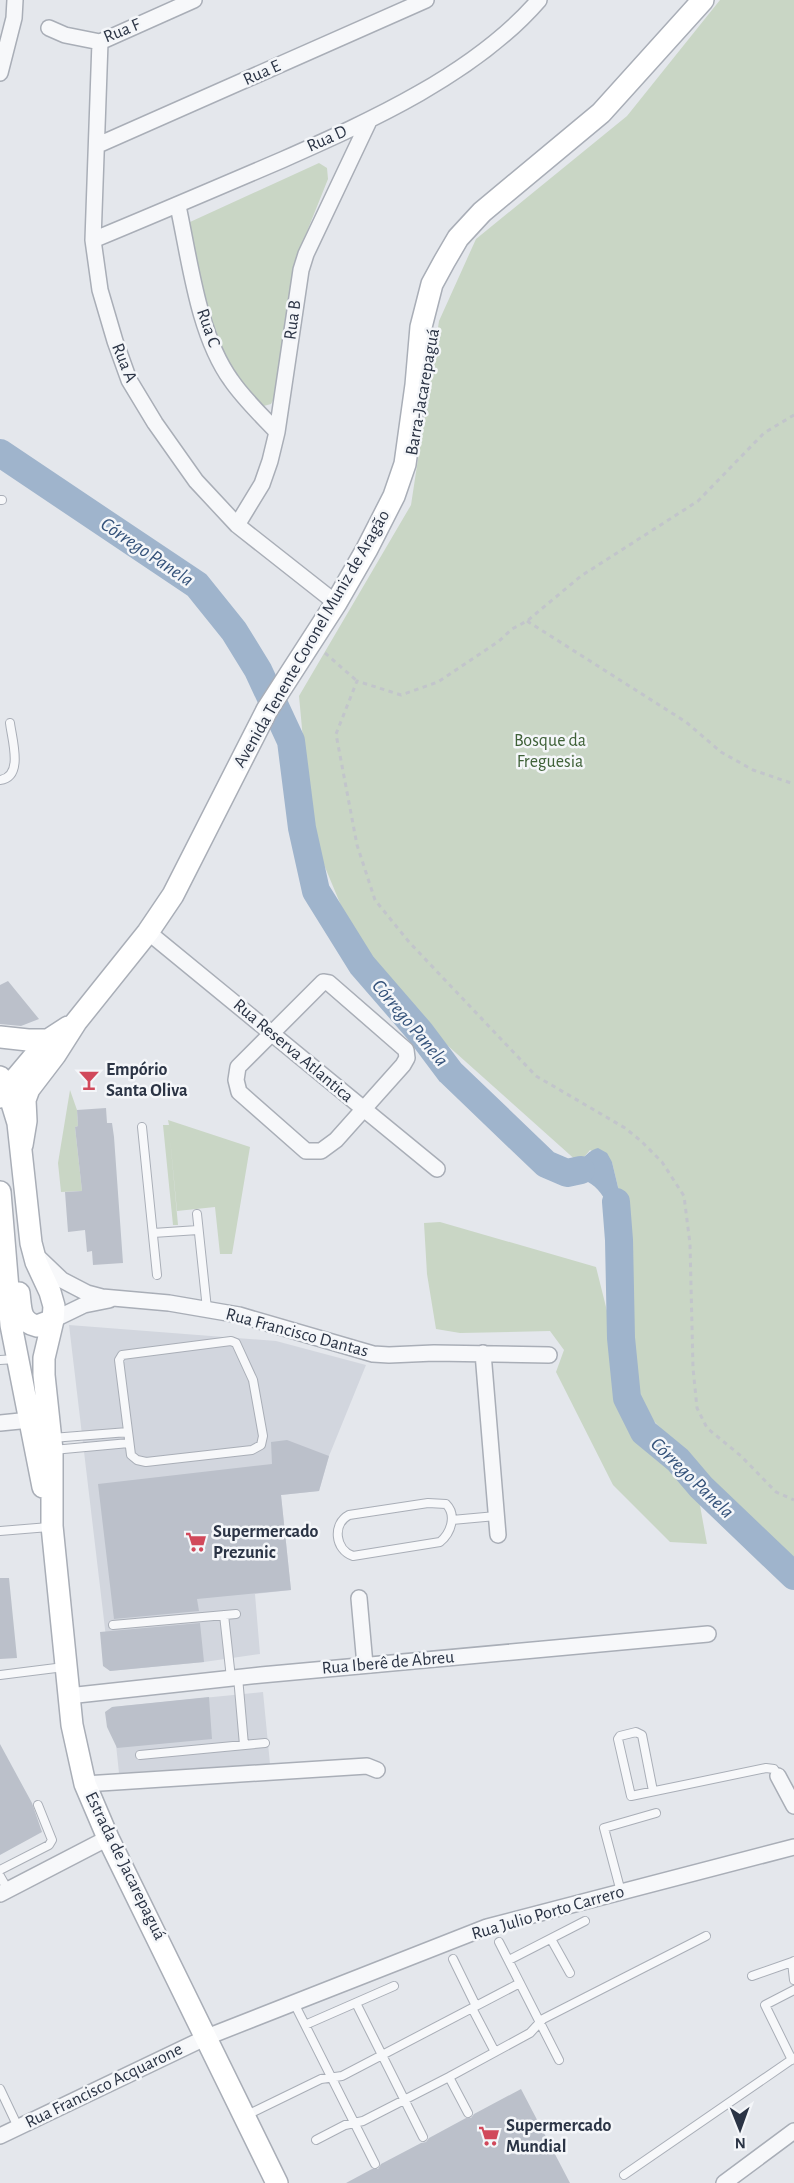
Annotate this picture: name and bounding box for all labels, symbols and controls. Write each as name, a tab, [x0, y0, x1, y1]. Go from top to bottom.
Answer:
street label: Rua F	[101, 15, 143, 46]
street label: Rua E	[241, 57, 284, 89]
street label: Rua D	[304, 122, 350, 156]
street label: Rua B	[281, 299, 305, 341]
street label: Rua C	[193, 306, 223, 350]
street label: Barra-Jacarepaguá	[403, 327, 443, 457]
street label: Rua A	[108, 341, 140, 386]
street label: Avenida Tenente Coronel Muniz de Aragão	[231, 507, 393, 771]
water label: Córrego Panela	[97, 514, 197, 590]
park label: Bosque da Freguesia	[514, 732, 586, 771]
water label: Córrego Panela	[368, 976, 452, 1070]
street label: Rua Reserva Atlantica	[230, 996, 356, 1106]
place label: Empório Santa Oliva	[106, 1061, 188, 1100]
bar icon: Empório Santa Oliva	[77, 1068, 101, 1092]
street label: Rua Francisco Dantas	[224, 1305, 370, 1361]
water label: Córrego Panela	[647, 1434, 737, 1522]
place label: Supermercado Prezunic	[213, 1523, 319, 1562]
supermarket icon: Supermercado Prezunic	[184, 1530, 208, 1554]
street label: Rua Iberê de Abreu	[321, 1648, 455, 1678]
street label: Estrada de Jacarepaguá	[81, 1789, 169, 1943]
street label: Rua Julio Porto Carrero	[470, 1883, 626, 1943]
street label: Rua Francisco Acquarone	[23, 2040, 185, 2132]
north arrow	[710, 2099, 770, 2159]
place label: Supermercado Mundial	[506, 2117, 612, 2156]
supermarket icon: Supermercado Mundial	[477, 2124, 501, 2148]
text: N	[735, 2135, 746, 2151]

